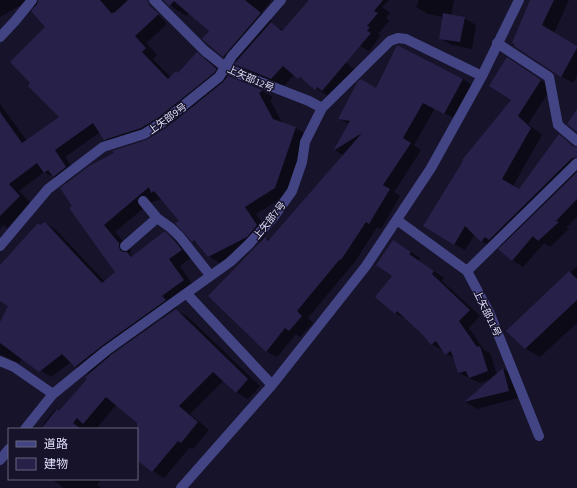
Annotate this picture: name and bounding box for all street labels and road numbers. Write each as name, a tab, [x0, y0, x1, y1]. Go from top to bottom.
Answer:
street label: 上矢部12号	[225, 62, 276, 95]
street label: 上矢部9号	[145, 100, 190, 138]
street label: 上矢部7号	[250, 199, 289, 243]
street label: 上矢部11号	[470, 288, 504, 339]

